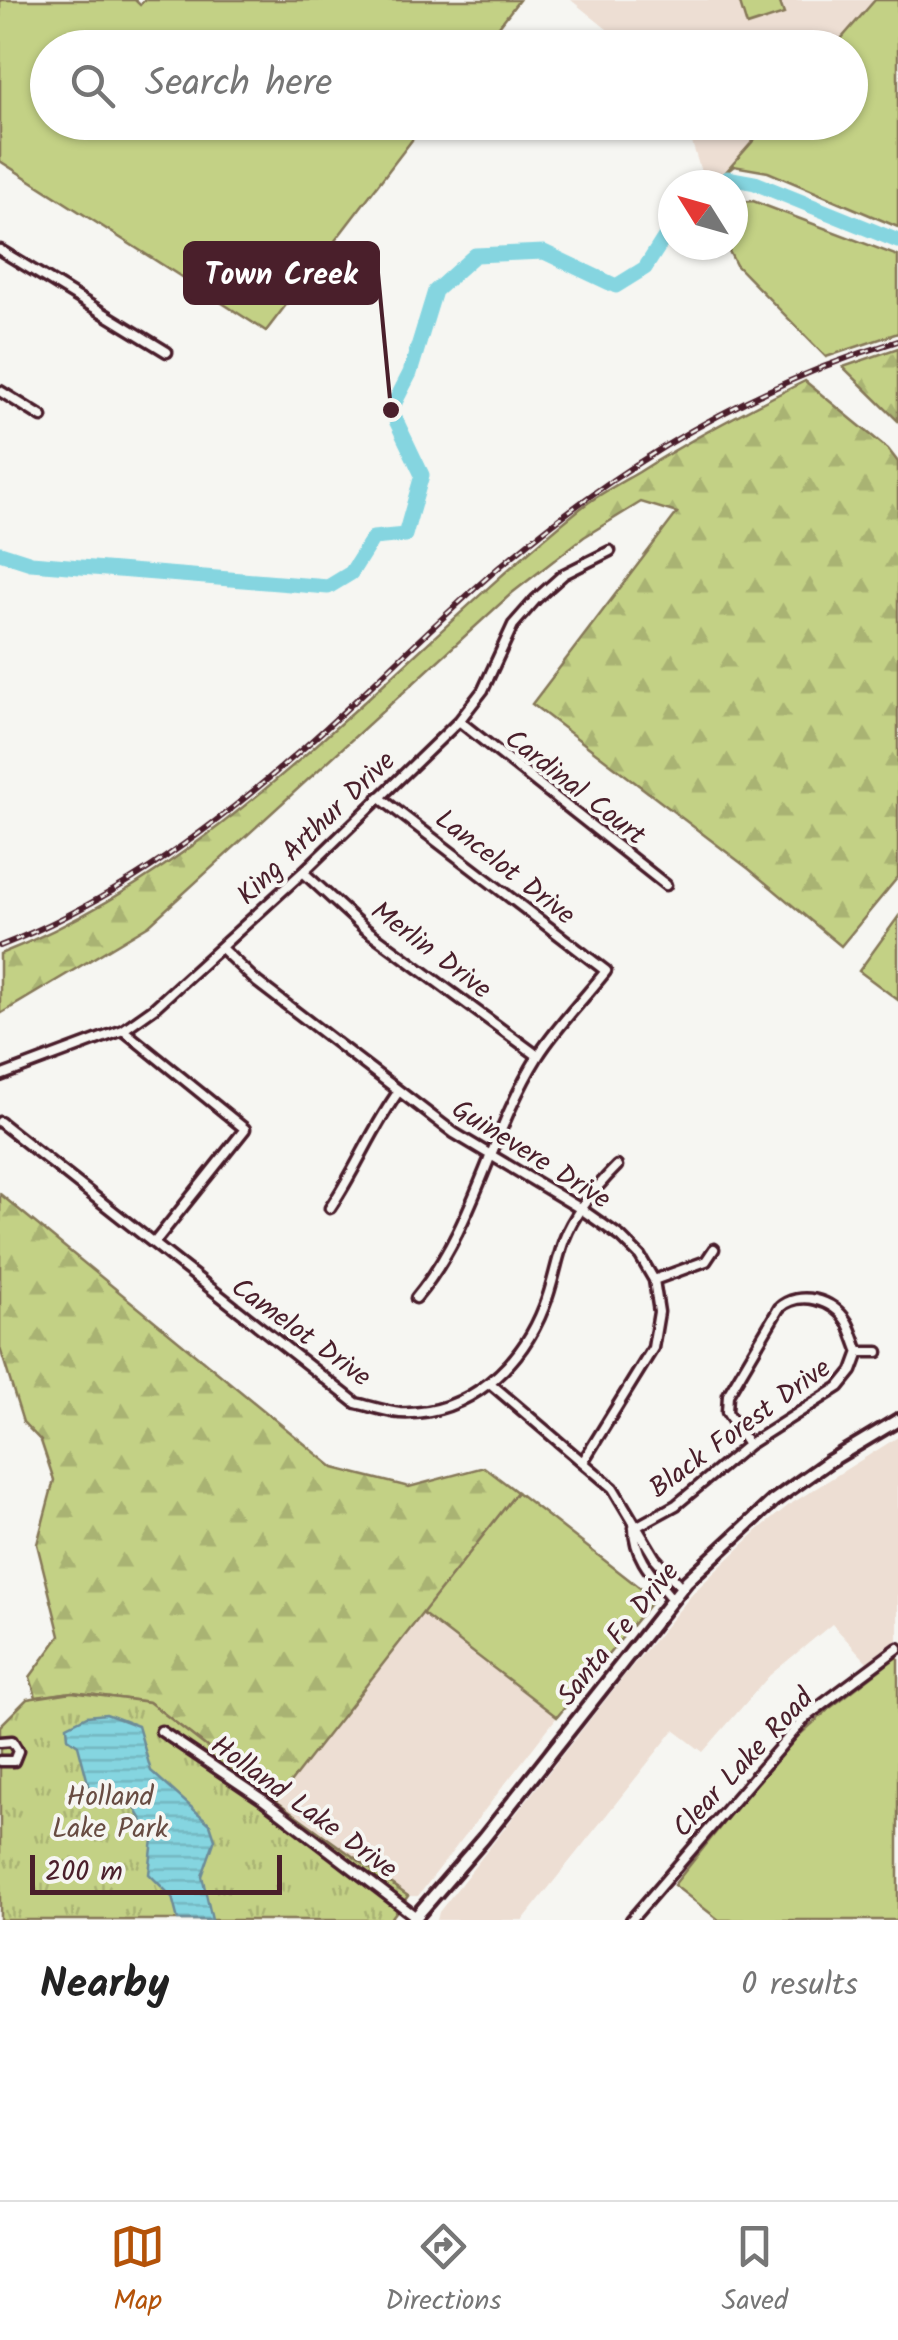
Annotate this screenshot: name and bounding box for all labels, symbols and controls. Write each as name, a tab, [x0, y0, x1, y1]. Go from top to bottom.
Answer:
search box	[30, 30, 868, 140]
text: Search here	[145, 55, 332, 115]
icon: search	[65, 58, 120, 113]
north arrow	[658, 170, 748, 260]
callout: Town Creek	[185, 243, 378, 303]
text: Town Creek	[205, 252, 359, 300]
street label: Cardinal Court	[494, 718, 656, 858]
street label: King Arthur Drive	[227, 740, 407, 917]
street label: Lancelot Drive	[424, 798, 585, 938]
street label: Merlin Drive	[360, 890, 501, 1012]
street label: Guinevere Drive	[442, 1088, 620, 1222]
street label: Camelot Drive	[221, 1266, 381, 1400]
street label: Black Forest Drive	[640, 1347, 841, 1511]
street label: Santa Fe Drive	[546, 1552, 692, 1717]
street label: Clear Lake Road	[662, 1678, 826, 1849]
street label: Holland Lake Drive	[200, 1725, 407, 1892]
park label: Holland Lake Park	[52, 1775, 169, 1852]
scale bar	[30, 1850, 282, 1894]
text: 200 m	[45, 1850, 123, 1895]
text: Nearby	[40, 1952, 169, 2019]
text: 0 results	[741, 1960, 858, 2011]
tab: Map	[110, 2219, 165, 2324]
tab: Directions	[385, 2219, 501, 2324]
tab: Saved	[722, 2219, 788, 2324]

